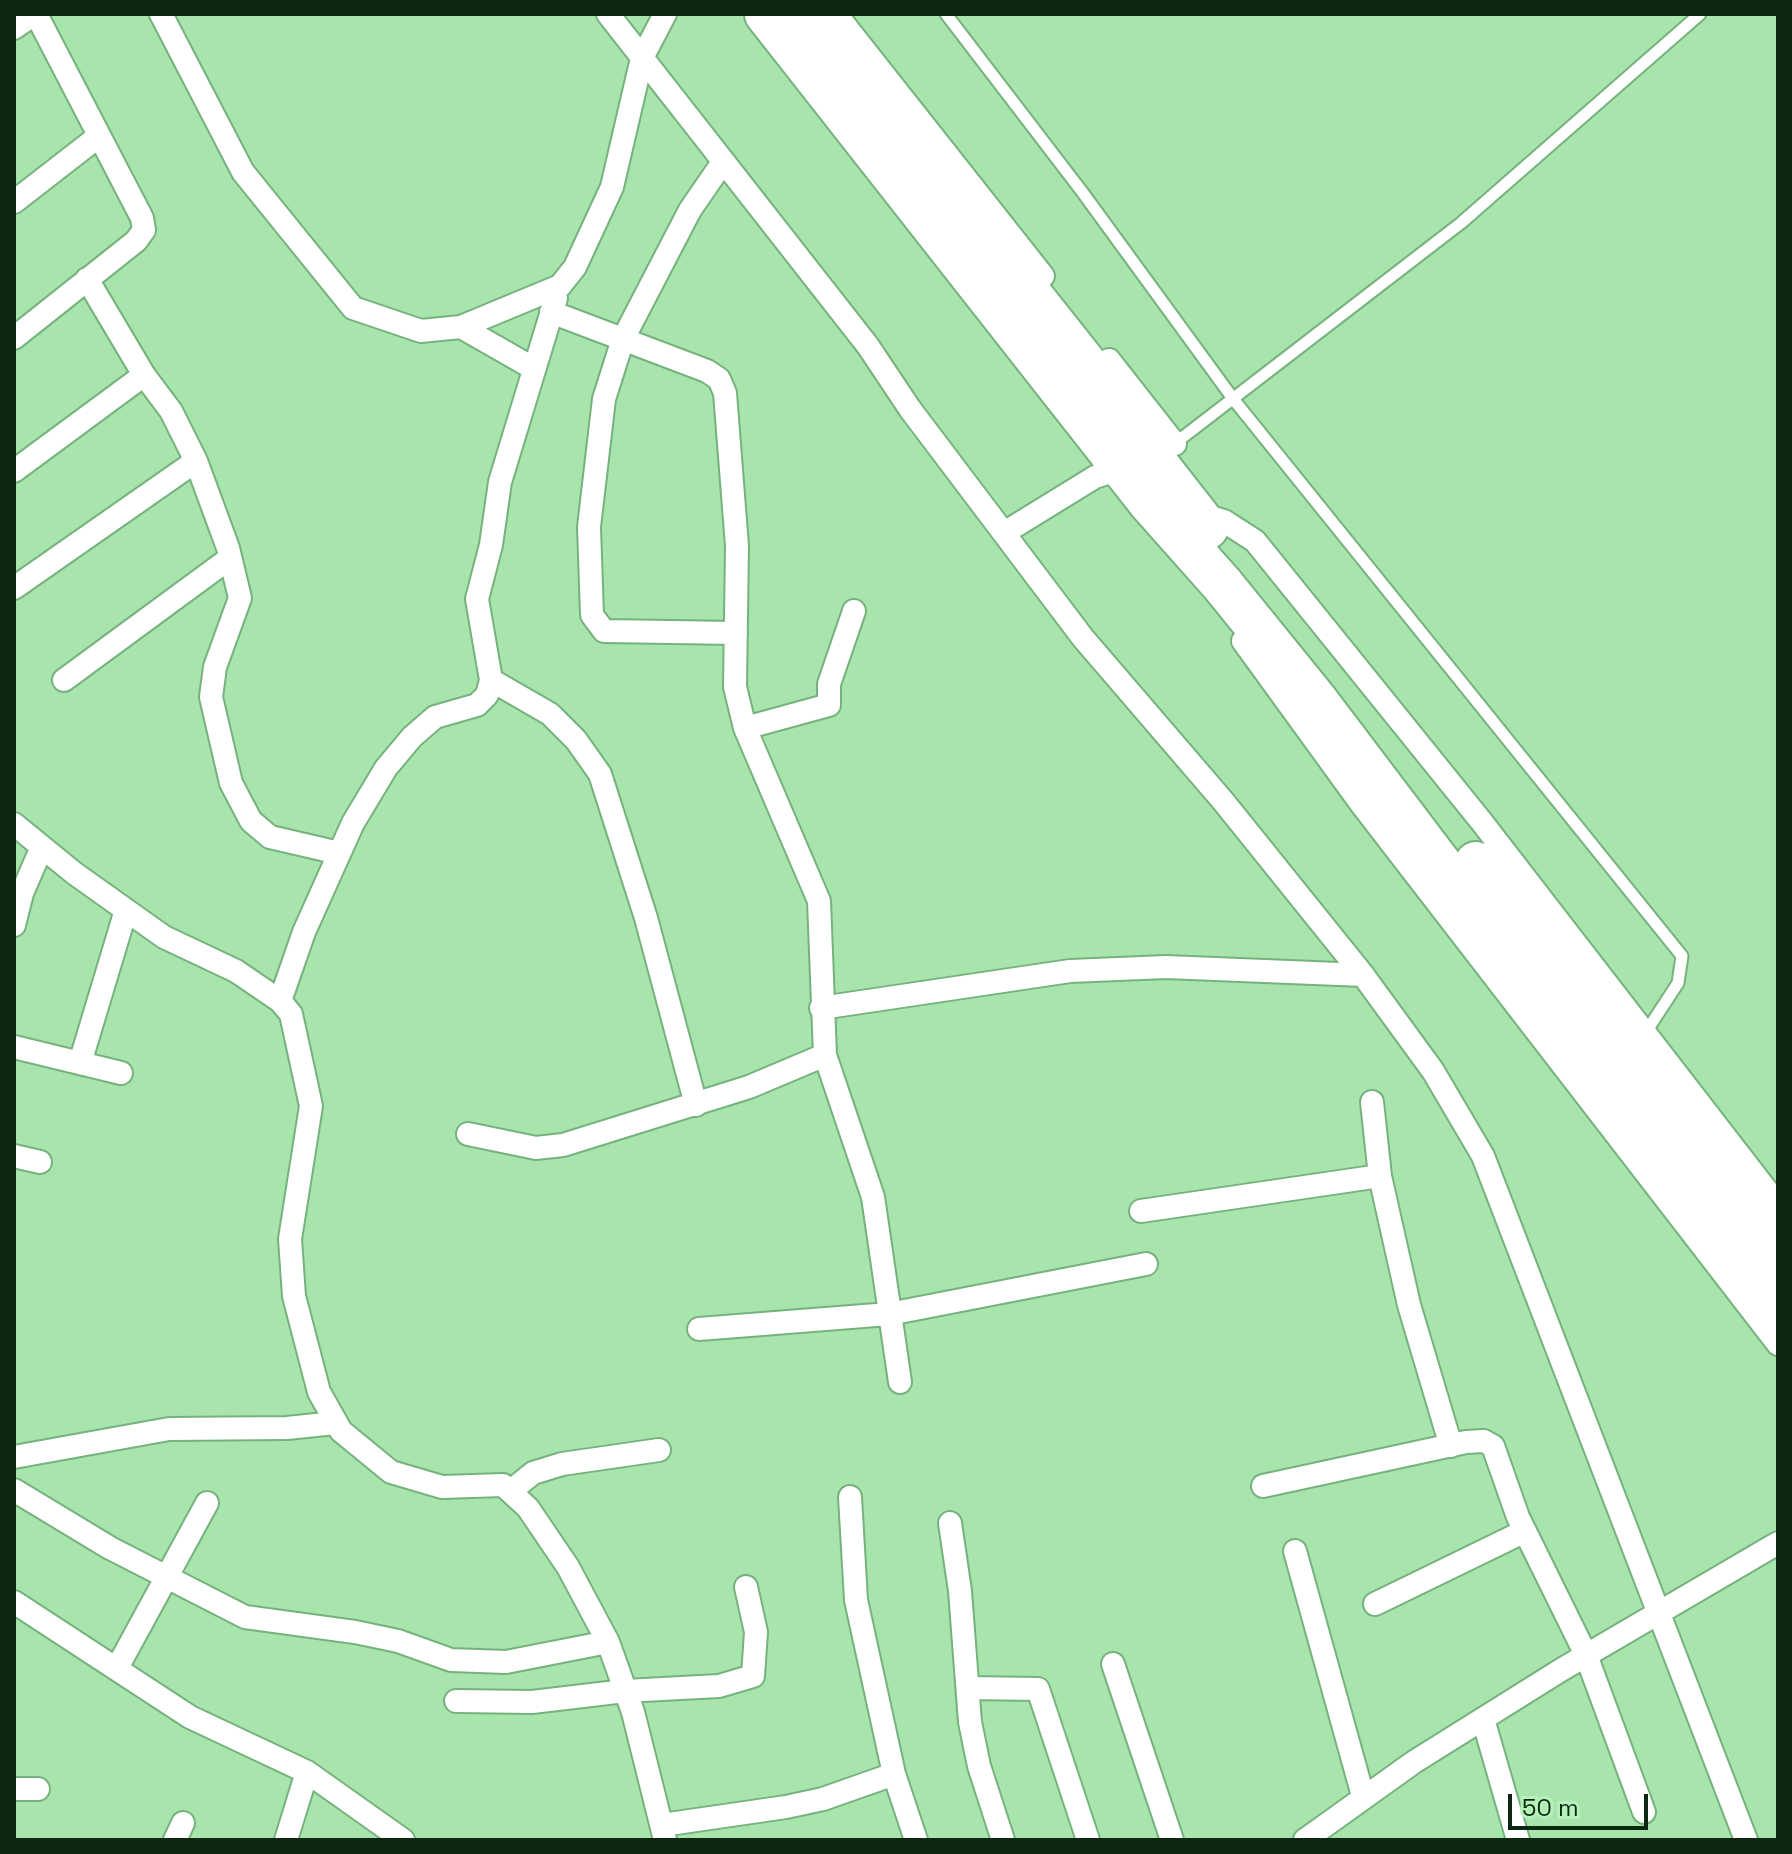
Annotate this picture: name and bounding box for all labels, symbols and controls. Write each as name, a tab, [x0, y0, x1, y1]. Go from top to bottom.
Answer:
scale bar	[1512, 1778, 1652, 1828]
text: 50 m	[1522, 1792, 1579, 1823]

